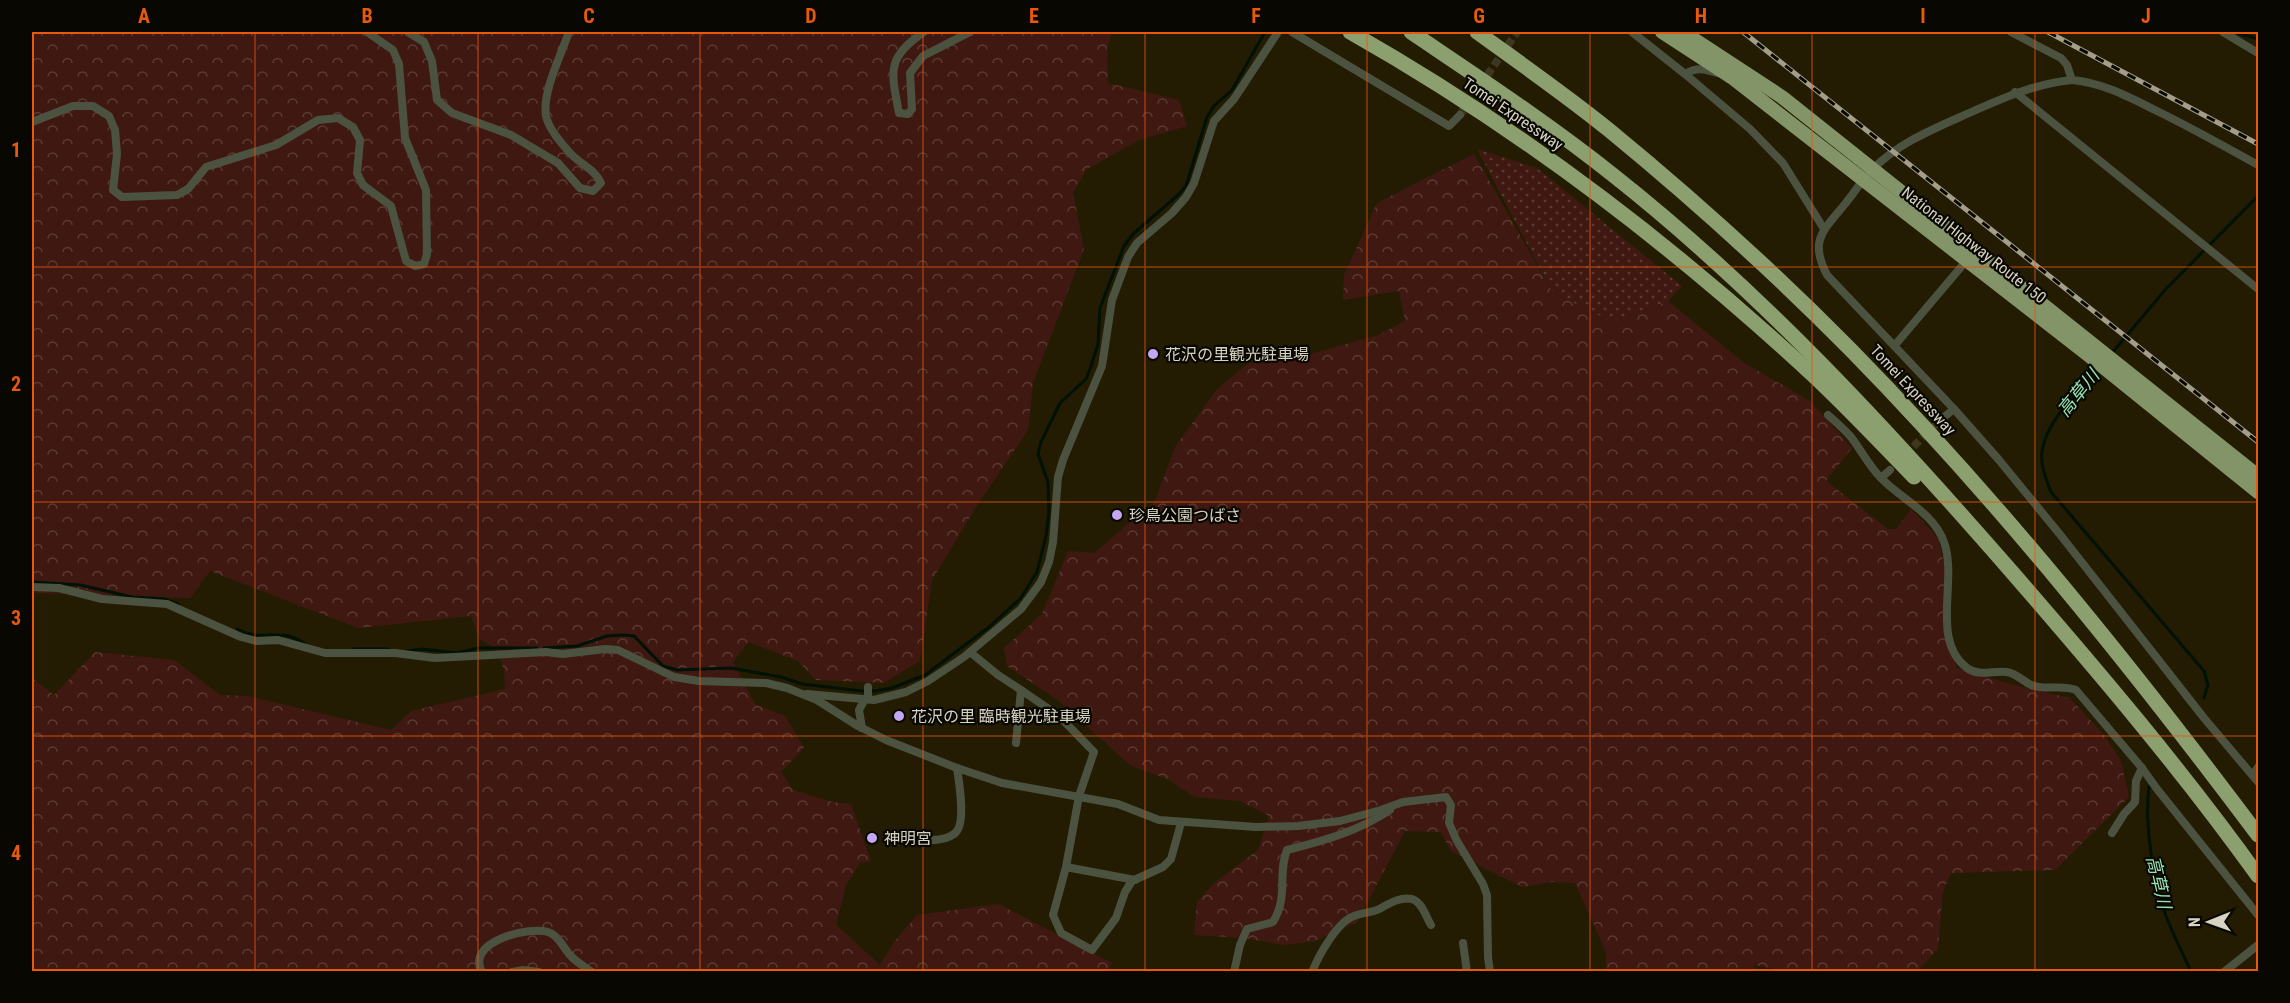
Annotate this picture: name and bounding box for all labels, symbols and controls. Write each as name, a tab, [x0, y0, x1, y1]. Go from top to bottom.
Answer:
text: A	[138, 4, 150, 28]
text: B	[361, 4, 373, 28]
text: C	[583, 4, 595, 28]
text: D	[805, 4, 817, 28]
text: E	[1029, 4, 1039, 28]
text: F	[1251, 4, 1261, 28]
text: G	[1473, 4, 1485, 28]
text: H	[1695, 4, 1707, 28]
text: I	[1920, 4, 1926, 28]
text: J	[2141, 4, 2151, 28]
street label: Tomei Expressway	[1459, 73, 1567, 155]
text: 1	[11, 138, 21, 162]
street label: National Highway Route 150	[1898, 183, 2050, 307]
street label: Tomei Expressway	[1866, 341, 1960, 439]
place label: 花沢の里観光駐車場	[1165, 345, 1309, 364]
marker: 花沢の里観光駐車場	[1146, 347, 1160, 361]
water label: 高草川	[2053, 364, 2104, 421]
text: 2	[11, 372, 21, 396]
place label: 珍鳥公園つばさ	[1129, 506, 1241, 525]
marker: 珍鳥公園つばさ	[1110, 508, 1124, 522]
text: 3	[11, 606, 21, 630]
place label: 花沢の里 臨時観光駐車場	[911, 707, 1091, 726]
marker: 花沢の里 臨時観光駐車場	[892, 709, 906, 723]
place label: 神明宮	[884, 829, 932, 848]
marker: 神明宮	[865, 831, 879, 845]
text: 4	[11, 841, 21, 865]
water label: 高草川	[2143, 853, 2176, 913]
north arrow	[2179, 892, 2239, 952]
text: N	[2185, 917, 2204, 927]

